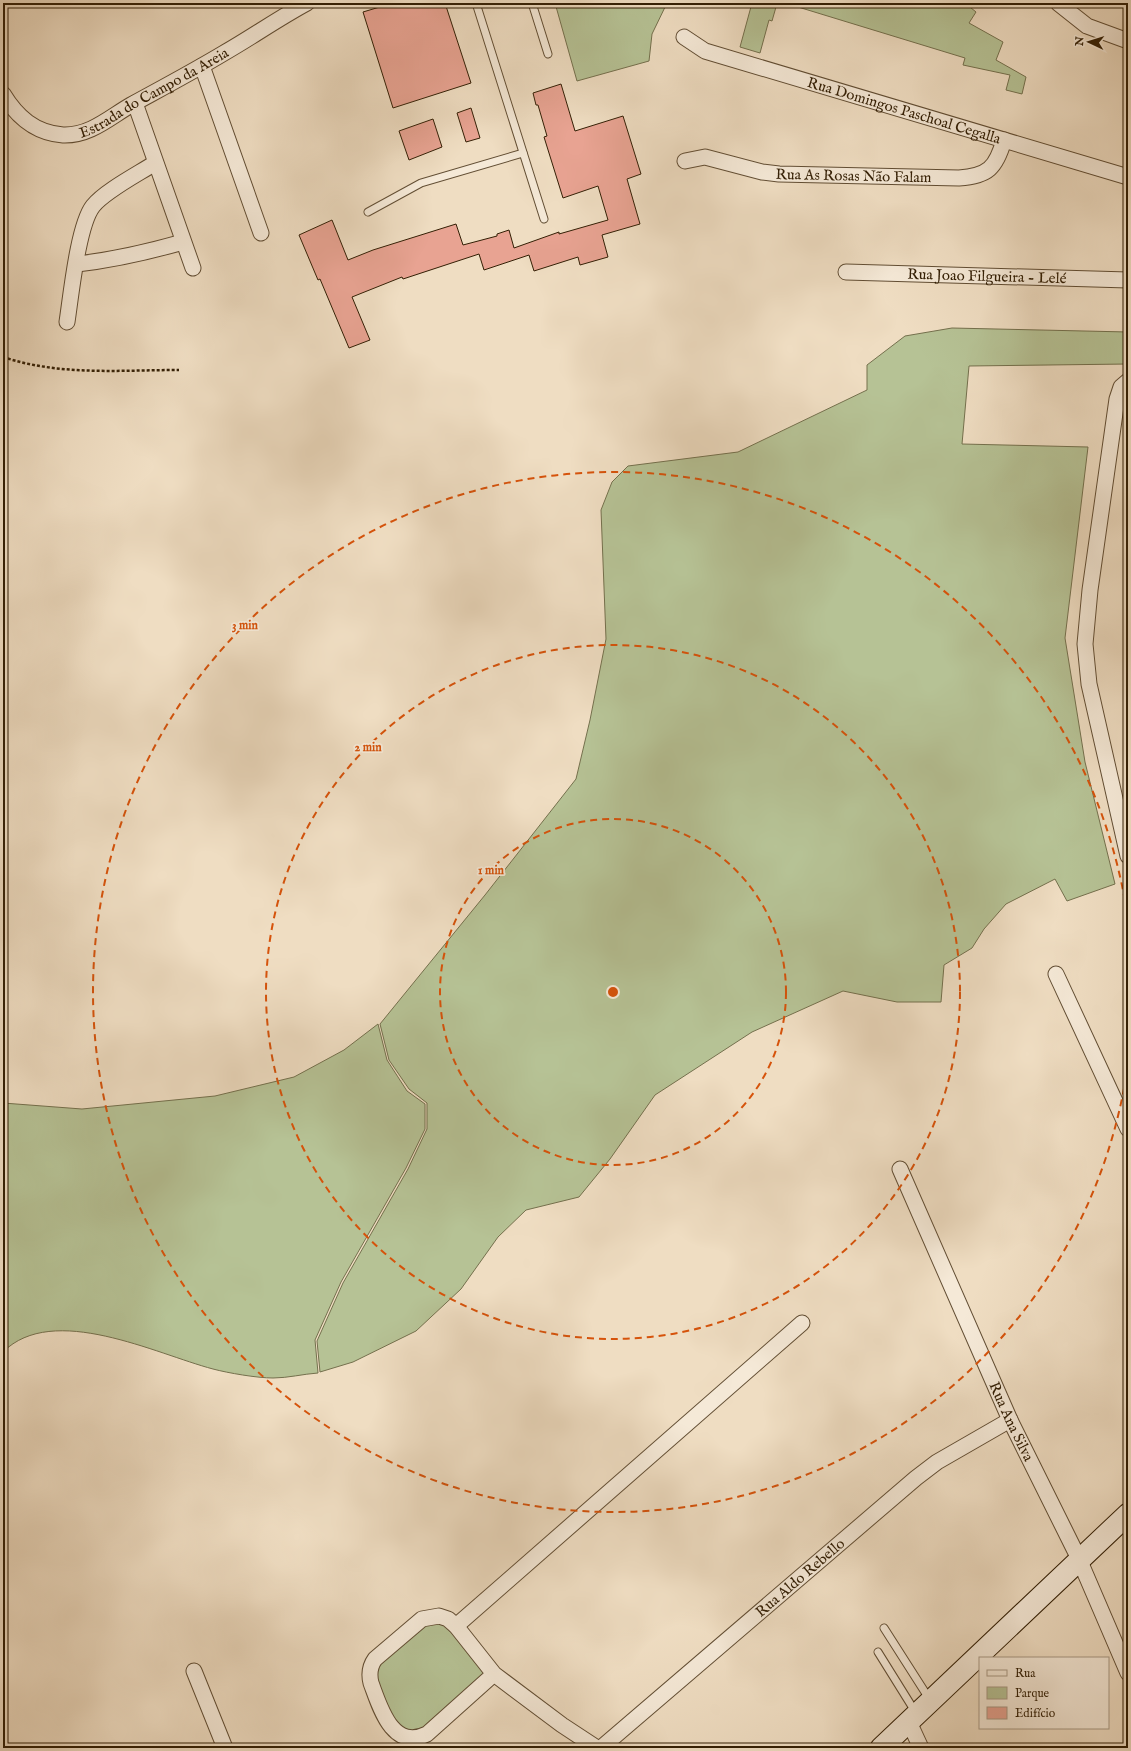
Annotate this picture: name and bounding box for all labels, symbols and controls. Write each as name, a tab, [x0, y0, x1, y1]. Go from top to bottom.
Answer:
north arrow	[1069, 22, 1109, 62]
text: N	[1073, 36, 1087, 48]
street label: Estrada do Campo da Areia	[77, 43, 233, 143]
street label: Rua Domingos Paschoal Cegalla	[805, 73, 1004, 149]
street label: Rua As Rosas Não Falam	[775, 165, 932, 187]
street label: Rua Joao Filgueira - Lelé	[907, 265, 1067, 288]
text: 3 min	[232, 618, 259, 633]
text: 2 min	[354, 740, 382, 755]
text: 1 min	[478, 863, 505, 878]
centre of rings	[606, 985, 620, 999]
street label: Rua Ana Silva	[984, 1379, 1038, 1465]
street label: Rua Aldo Rebello	[752, 1534, 849, 1621]
legend	[979, 1657, 1109, 1729]
text: Rua	[1015, 1666, 1036, 1681]
text: Parque	[1015, 1686, 1050, 1702]
text: Edifício	[1015, 1706, 1056, 1721]

